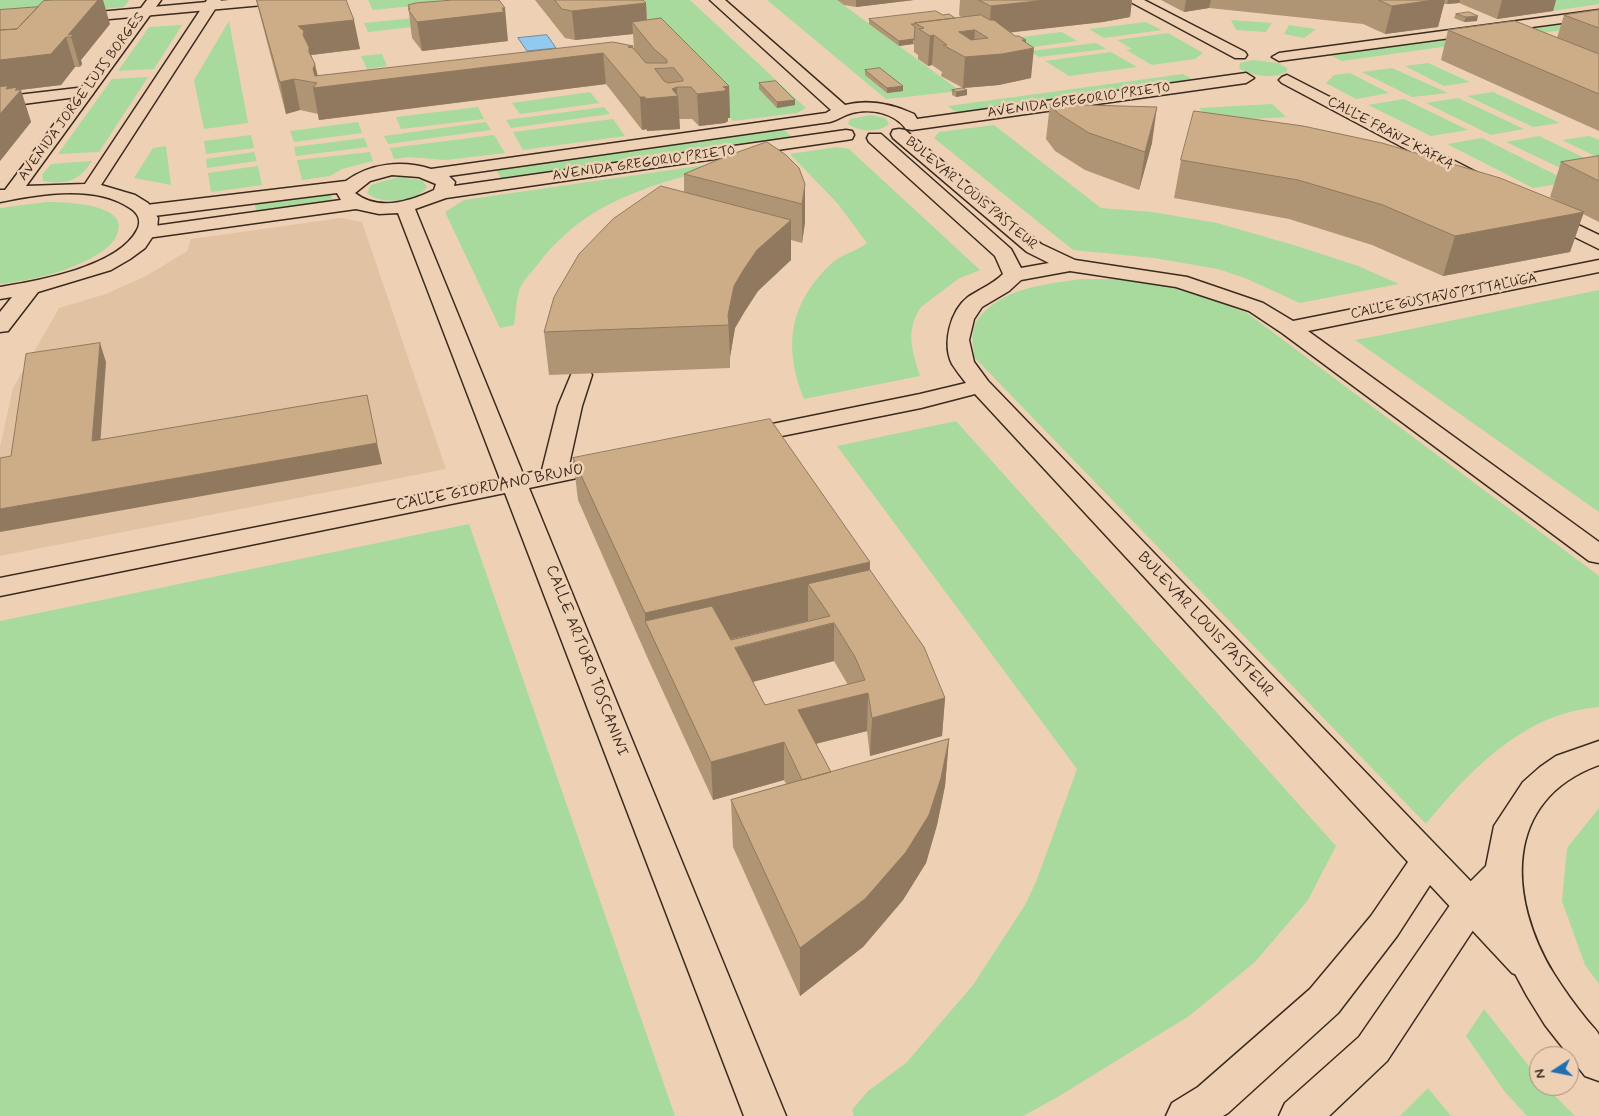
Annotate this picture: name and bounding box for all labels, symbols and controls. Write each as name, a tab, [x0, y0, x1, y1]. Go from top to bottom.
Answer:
street label: AVENIDA JORGE LUIS BORGES	[15, 10, 149, 184]
street label: AVENIDA GREGORIO PRIETO	[986, 80, 1172, 122]
street label: CALLE FRANZ KAFKA	[1324, 94, 1456, 174]
street label: BULEVAR LOUIS PASTEUR	[901, 134, 1041, 254]
street label: AVENIDA GREGORIO PRIETO	[551, 143, 737, 185]
street label: CALLE GUSTAVO PITTALUGA	[1349, 271, 1539, 323]
street label: CALLE GIORDANO BRUNO	[394, 460, 586, 516]
street label: BULEVAR LOUIS PASTEUR	[1133, 549, 1277, 701]
street label: CALLE ARTURO TOSCANINI	[541, 563, 631, 759]
north arrow	[1529, 1046, 1579, 1096]
text: N	[1531, 1067, 1550, 1080]

